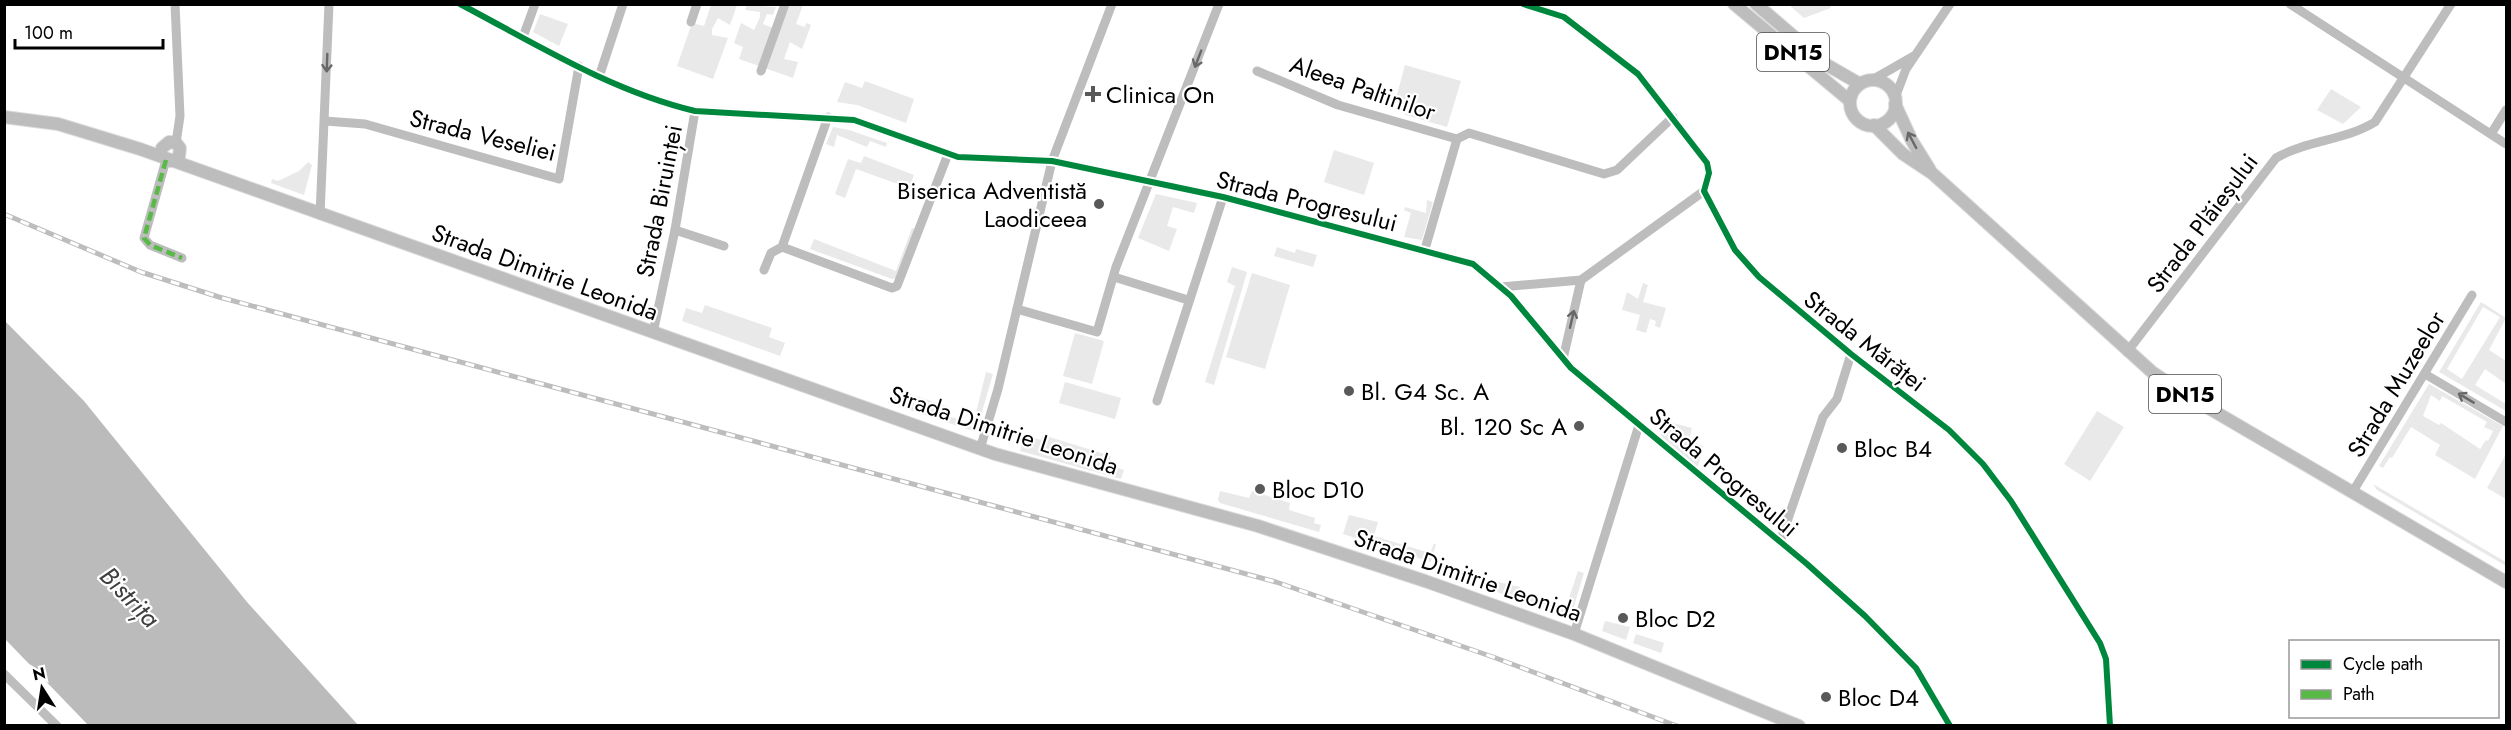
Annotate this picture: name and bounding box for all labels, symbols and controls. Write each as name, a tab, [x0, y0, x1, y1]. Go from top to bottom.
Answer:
scale bar	[15, 12, 164, 50]
text: 100 m	[24, 20, 73, 46]
road number: DN15	[1757, 33, 1829, 71]
street label: Aleea Paltinilor	[1285, 47, 1441, 130]
one-way arrow	[1192, 49, 1203, 68]
one-way arrow	[321, 52, 332, 72]
place label: Clinica On	[1106, 77, 1215, 112]
marker: Clinica On	[1084, 85, 1102, 103]
street label: Strada Veseliei	[406, 100, 560, 170]
street label: Strada Biruinței	[627, 122, 691, 280]
one-way arrow	[1906, 132, 1918, 149]
street label: Strada Plăieșului	[2138, 146, 2266, 300]
street label: Strada Progresului	[1213, 162, 1401, 240]
place label: Biserica Adventistă Laodiceea	[897, 173, 1087, 236]
marker: Biserica Adventistă Laodiceea	[1092, 197, 1106, 211]
street label: Strada Dimitrie Leonida	[427, 215, 663, 329]
street label: Strada Mărăței	[1797, 282, 1933, 400]
street label: Strada Muzeelor	[2338, 303, 2454, 464]
one-way arrow	[1567, 310, 1578, 330]
place label: Bl. G4 Sc. A	[1361, 374, 1489, 409]
road number: DN15	[2149, 375, 2221, 413]
street label: Strada Dimitrie Leonida	[885, 376, 1123, 484]
marker: Bl. G4 Sc. A	[1342, 384, 1356, 398]
one-way arrow	[2458, 391, 2475, 403]
street label: Strada Progresului	[1642, 399, 1806, 545]
place label: Bl. 120 Sc A	[1440, 409, 1567, 444]
marker: Bl. 120 Sc A	[1572, 419, 1586, 433]
place label: Bloc B4	[1854, 431, 1932, 466]
marker: Bloc B4	[1835, 441, 1849, 455]
place label: Bloc D10	[1272, 472, 1364, 507]
marker: Bloc D10	[1253, 482, 1267, 496]
street label: Strada Dimitrie Leonida	[1349, 520, 1587, 630]
water label: Bistrița	[91, 558, 169, 637]
place label: Bloc D2	[1635, 601, 1716, 636]
marker: Bloc D2	[1616, 611, 1630, 625]
legend	[2289, 640, 2499, 718]
text: Cycle path	[2343, 651, 2423, 677]
north arrow	[12, 658, 72, 718]
text: N	[30, 661, 48, 686]
place label: Bloc D4	[1838, 680, 1919, 715]
text: Path	[2343, 681, 2375, 707]
marker: Bloc D4	[1819, 690, 1833, 704]

